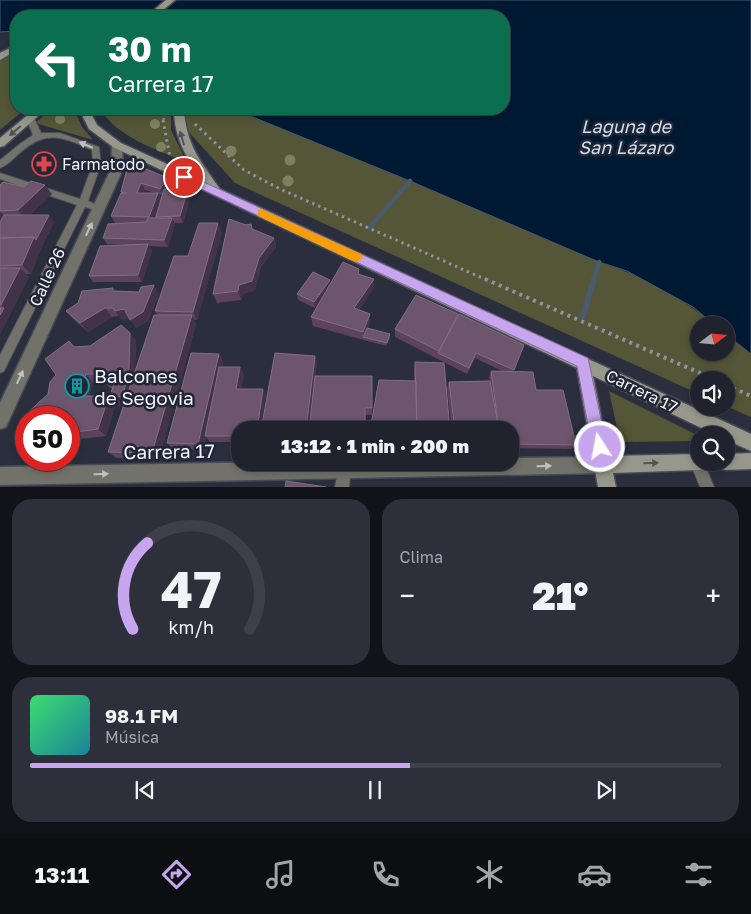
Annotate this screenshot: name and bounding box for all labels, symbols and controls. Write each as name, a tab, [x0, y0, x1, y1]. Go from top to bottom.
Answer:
text: 30 m	[108, 28, 191, 70]
icon: left	[25, 30, 90, 95]
text: Carrera 17	[108, 70, 214, 97]
water label: Laguna de San Lázaro	[579, 115, 675, 158]
one-way arrow	[10, 125, 22, 137]
one-way arrow	[178, 131, 186, 146]
one-way arrow	[79, 140, 93, 148]
pharmacy icon: Farmatodo	[31, 151, 57, 177]
place label: Farmatodo	[62, 154, 145, 174]
pin	[163, 156, 205, 198]
icon: arrive	[170, 163, 198, 191]
one-way arrow	[85, 222, 93, 236]
street label: Calle 26	[25, 245, 69, 309]
north arrow	[690, 316, 735, 361]
map controls	[690, 316, 735, 471]
place label: Balcones de Segovia	[94, 364, 194, 409]
street label: Carrera 17	[603, 365, 681, 417]
one-way arrow	[17, 370, 25, 384]
button: sound	[690, 371, 735, 416]
building icon: Balcones de Segovia	[64, 373, 90, 399]
speed limit sign: 50	[15, 406, 80, 471]
position arrow	[573, 420, 625, 472]
button: search	[690, 426, 735, 471]
text: 13:12 · 1 min · 200 m	[281, 434, 469, 457]
street label: Carrera 17	[123, 439, 215, 463]
one-way arrow	[643, 459, 659, 467]
one-way arrow	[536, 462, 552, 470]
one-way arrow	[93, 470, 109, 478]
text: Clima	[400, 547, 443, 567]
text: 47	[160, 557, 221, 619]
text: 21°	[532, 573, 588, 618]
text: −	[400, 579, 415, 612]
text: +	[706, 579, 721, 612]
text: km/h	[168, 616, 213, 638]
text: 98.1 FM	[105, 704, 178, 727]
text: Música	[105, 727, 159, 747]
icon: previous	[131, 776, 159, 804]
icon: pause	[361, 776, 389, 804]
icon: next	[592, 776, 620, 804]
icon: directions	[159, 857, 194, 892]
icon: music	[263, 857, 298, 892]
icon: phone	[368, 857, 403, 892]
icon: climate	[472, 857, 507, 892]
icon: car	[577, 857, 612, 892]
icon: filters	[681, 857, 716, 892]
text: 13:11	[35, 861, 89, 888]

